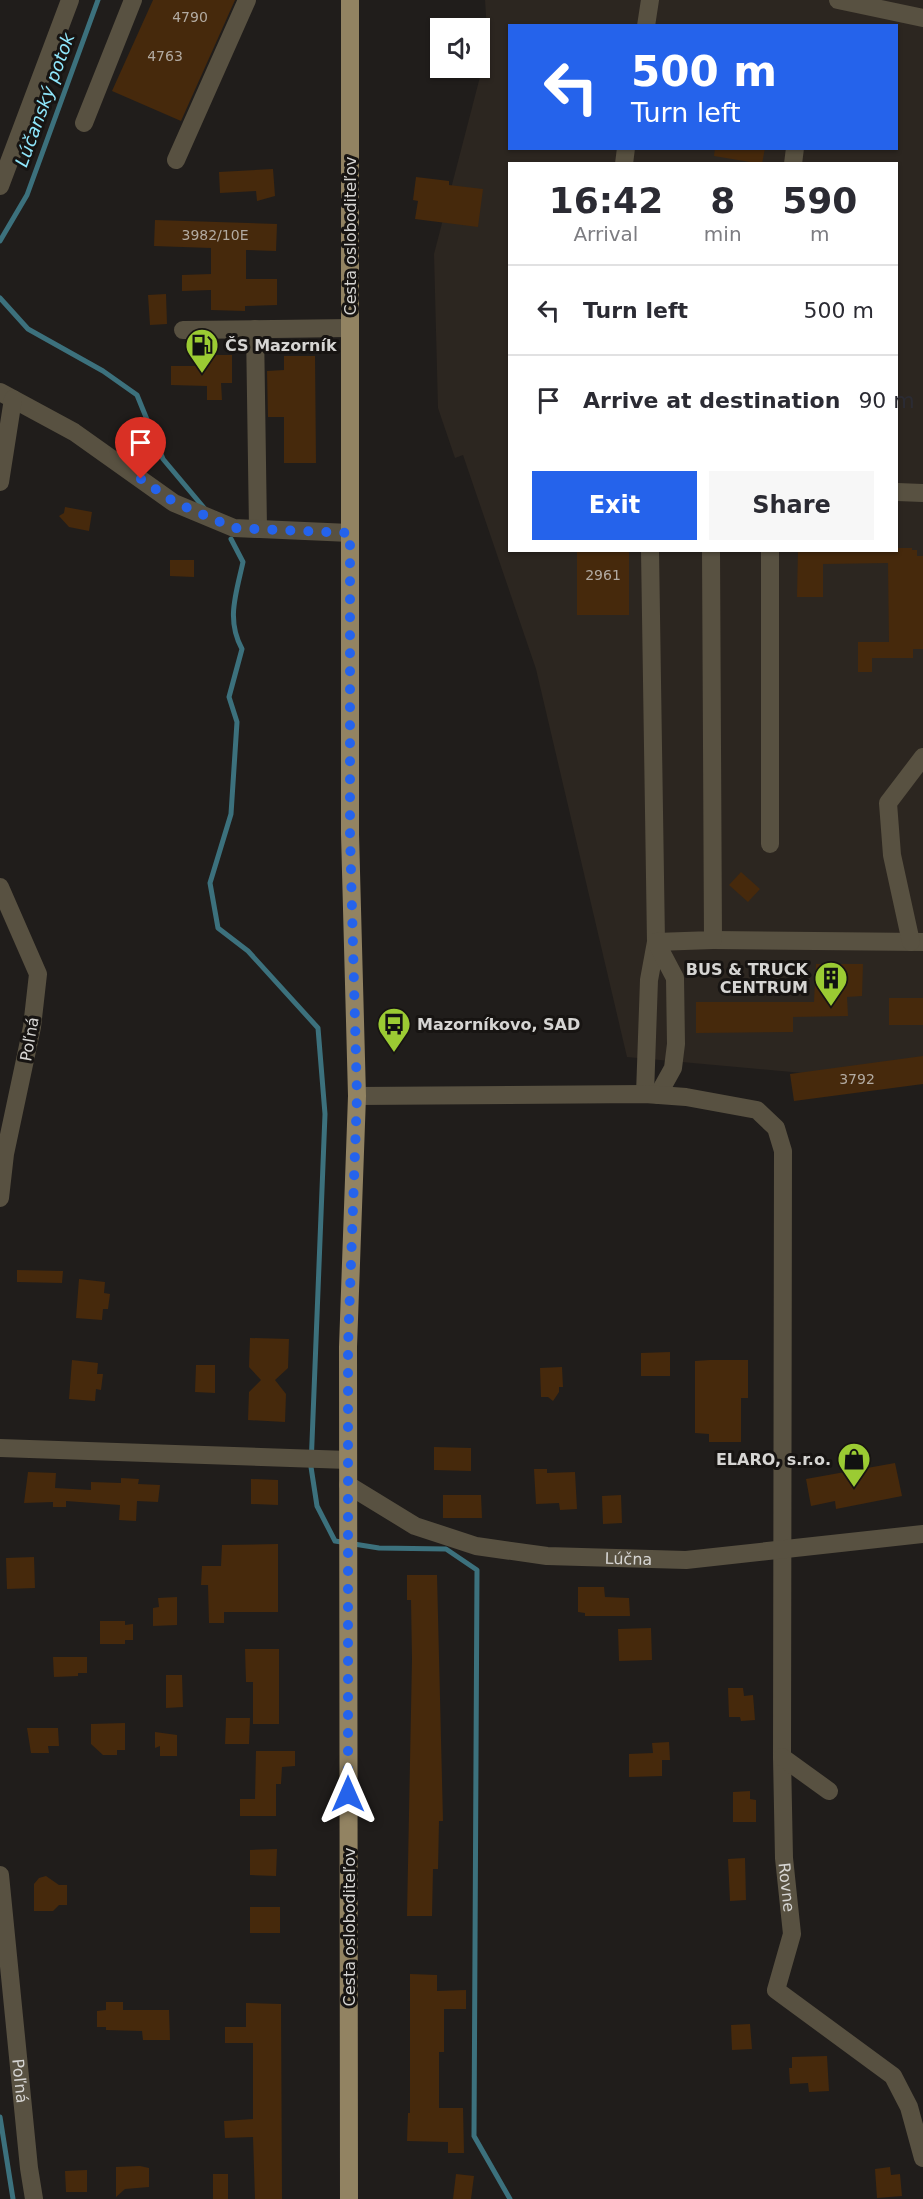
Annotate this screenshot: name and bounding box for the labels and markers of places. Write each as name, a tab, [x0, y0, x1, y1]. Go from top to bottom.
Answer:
fuel station icon: ČS Mazorník	[184, 327, 220, 374]
place label: ČS Mazorník	[225, 336, 337, 355]
pin	[115, 417, 166, 479]
place label: BUS & TRUCK CENTRUM	[686, 960, 809, 997]
building icon: BUS & TRUCK CENTRUM	[813, 960, 849, 1007]
bus stop icon: Mazorníkovo, SAD	[376, 1006, 412, 1053]
place label: Mazorníkovo, SAD	[417, 1015, 580, 1034]
shop icon: ELARO, s.r.o.	[836, 1441, 872, 1488]
place label: ELARO, s.r.o.	[716, 1450, 831, 1469]

